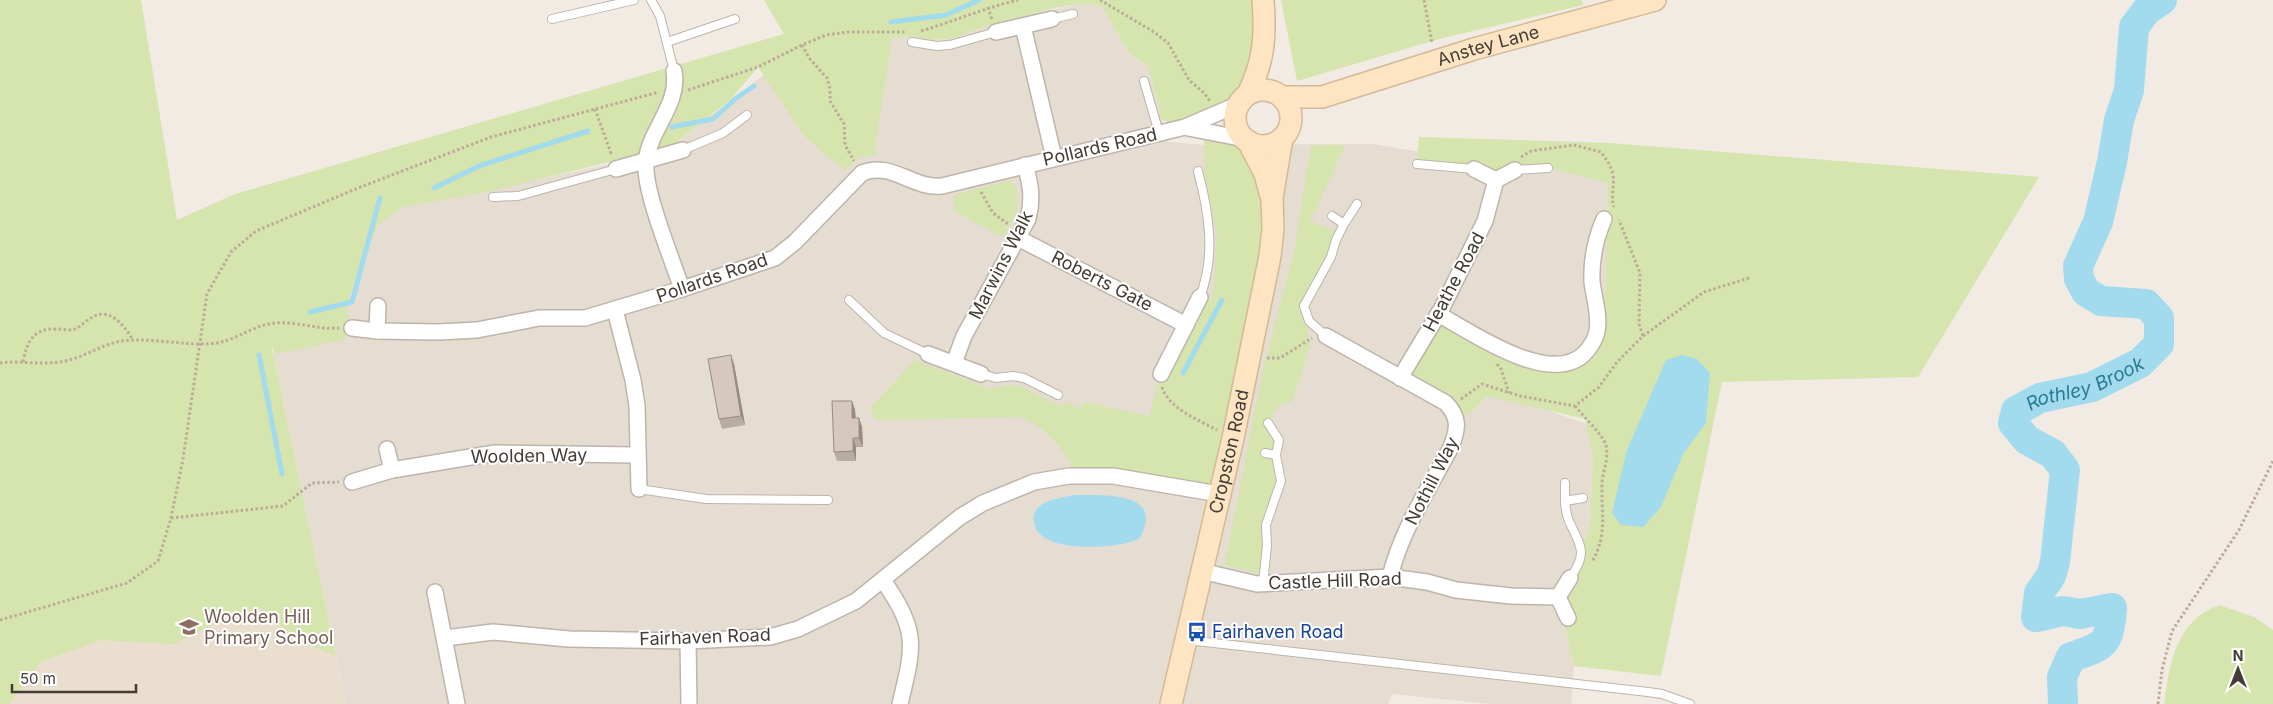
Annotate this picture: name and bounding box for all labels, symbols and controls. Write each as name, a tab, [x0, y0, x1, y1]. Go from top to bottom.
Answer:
street label: Anstey Lane	[1435, 21, 1541, 70]
street label: Pollards Road	[1041, 123, 1159, 170]
street label: Marwins Walk	[964, 207, 1037, 322]
street label: Heathe Road	[1419, 228, 1489, 335]
street label: Roberts Gate	[1048, 246, 1156, 315]
street label: Pollards Road	[653, 249, 770, 306]
water label: Rothley Brook	[2022, 352, 2149, 416]
street label: Cropston Road	[1205, 388, 1253, 516]
street label: Nothill Way	[1400, 433, 1463, 528]
street label: Woolden Way	[470, 444, 588, 467]
street label: Castle Hill Road	[1268, 568, 1402, 593]
place label: Woolden Hill Primary School	[204, 606, 333, 648]
school or university icon: Woolden Hill Primary School	[178, 616, 200, 638]
bus stop icon: Fairhaven Road	[1186, 621, 1208, 643]
place label: Fairhaven Road	[1212, 621, 1344, 642]
street label: Fairhaven Road	[639, 624, 771, 649]
north arrow	[2213, 644, 2263, 694]
text: N	[2233, 647, 2243, 664]
scale bar	[12, 662, 136, 694]
text: 50 m	[20, 669, 56, 688]

